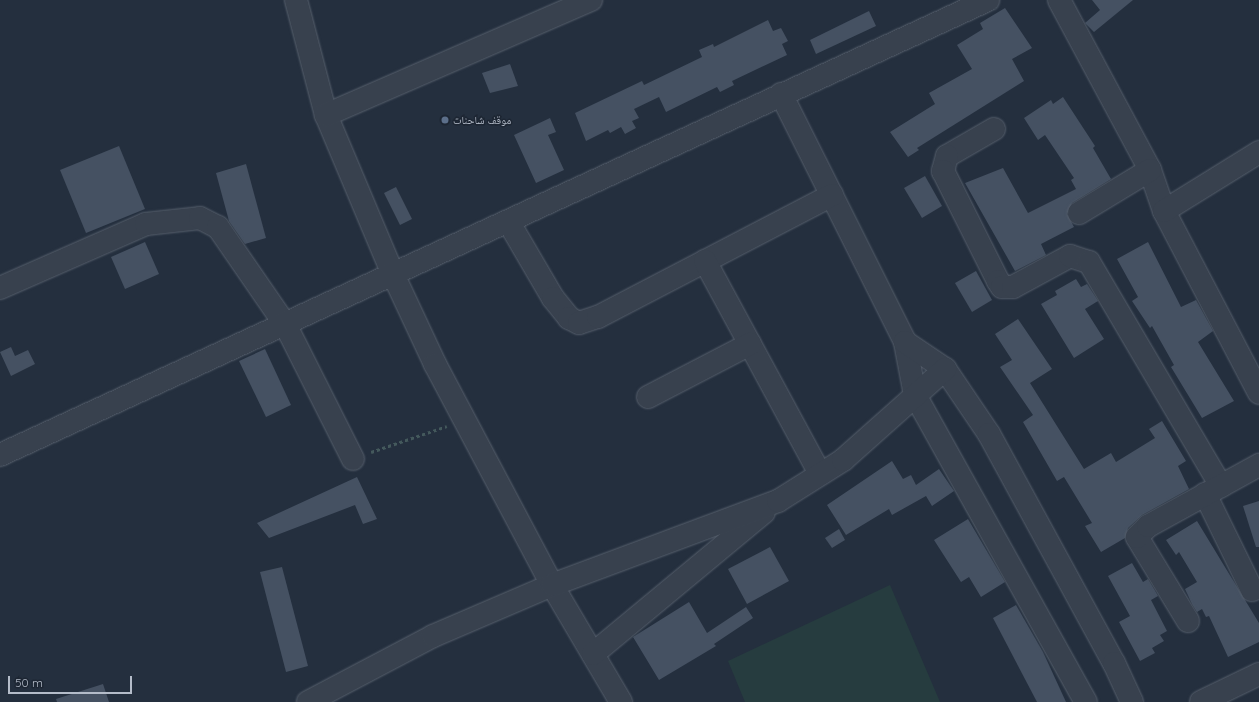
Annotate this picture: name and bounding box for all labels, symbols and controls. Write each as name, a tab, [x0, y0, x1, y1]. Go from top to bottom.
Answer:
place label: موقف شاحنات	[453, 113, 511, 127]
marker: موقف شاحنات	[440, 115, 450, 125]
scale bar	[10, 668, 134, 694]
text: 50 m	[15, 675, 43, 690]

